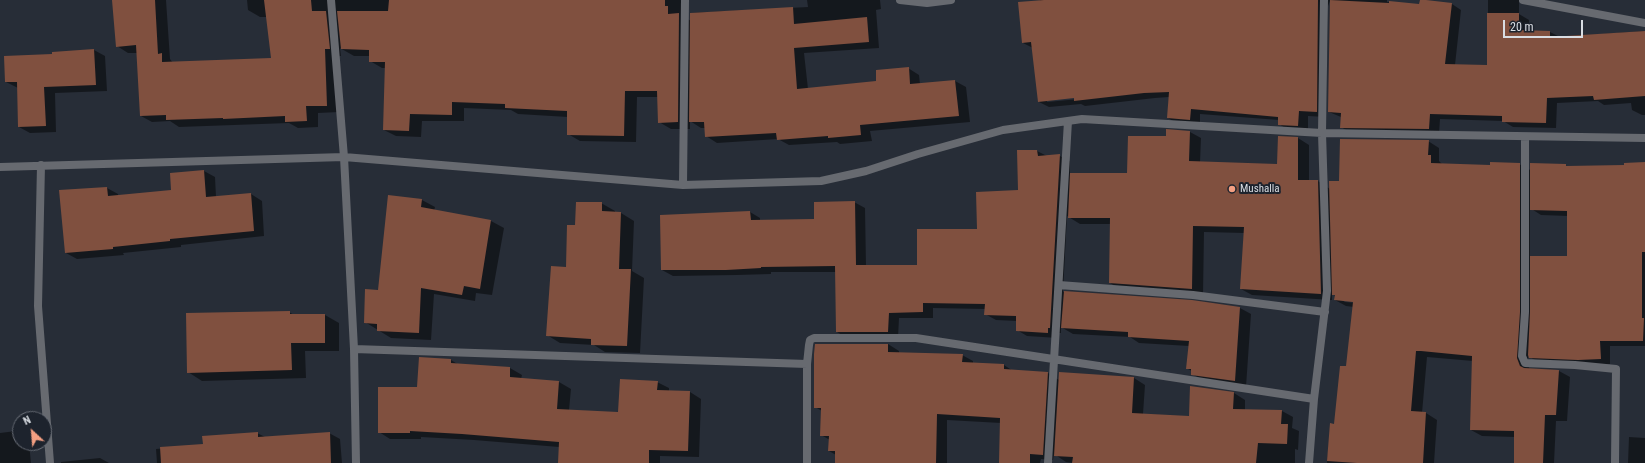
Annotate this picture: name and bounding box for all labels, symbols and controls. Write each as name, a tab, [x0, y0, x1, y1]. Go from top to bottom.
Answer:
scale bar	[1505, 12, 1585, 38]
text: 20 m	[1510, 20, 1534, 34]
place label: Mushalla	[1240, 182, 1280, 196]
marker: Mushalla	[1227, 184, 1237, 194]
north arrow	[12, 411, 52, 451]
text: N	[21, 413, 33, 428]

